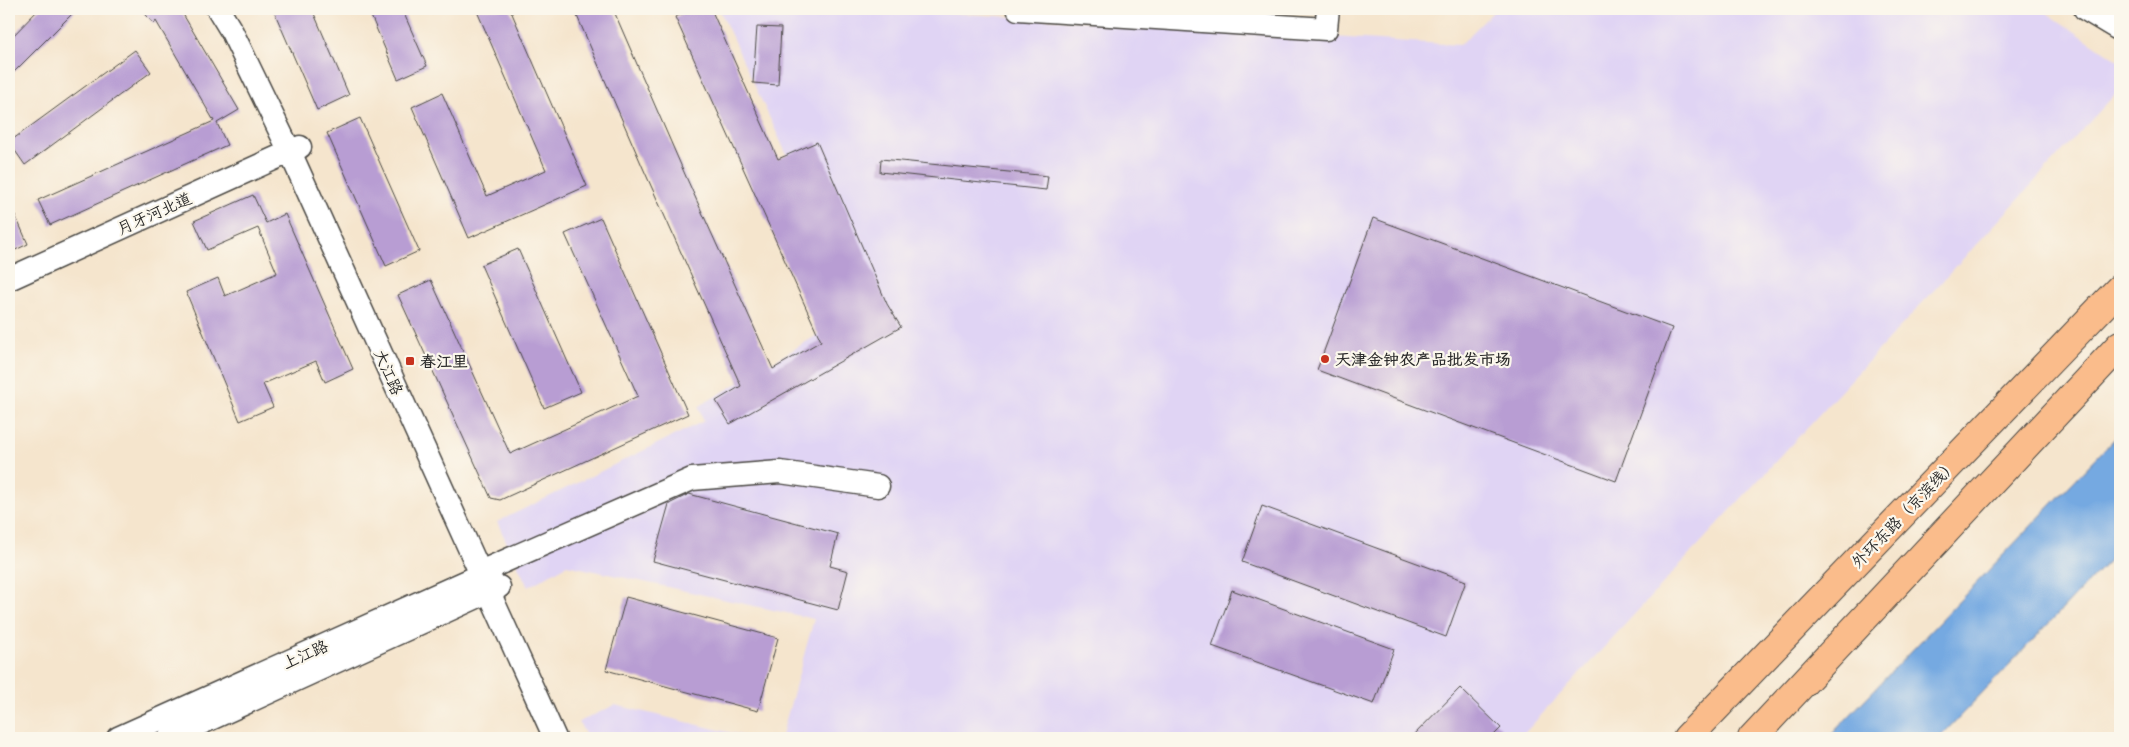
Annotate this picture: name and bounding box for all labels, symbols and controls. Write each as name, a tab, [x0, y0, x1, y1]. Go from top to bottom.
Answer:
street label: 月牙河北道	[112, 185, 195, 239]
street label: 大江路	[369, 345, 411, 398]
place label: 天津金钟农产品批发市场	[1335, 346, 1511, 370]
place label: 春江里	[420, 348, 468, 372]
marker: 天津金钟农产品批发市场	[1319, 353, 1331, 365]
marker: 春江里	[404, 355, 416, 367]
street label: 外环东路（京滨线）	[1845, 452, 1962, 572]
street label: 上江路	[278, 632, 331, 674]

